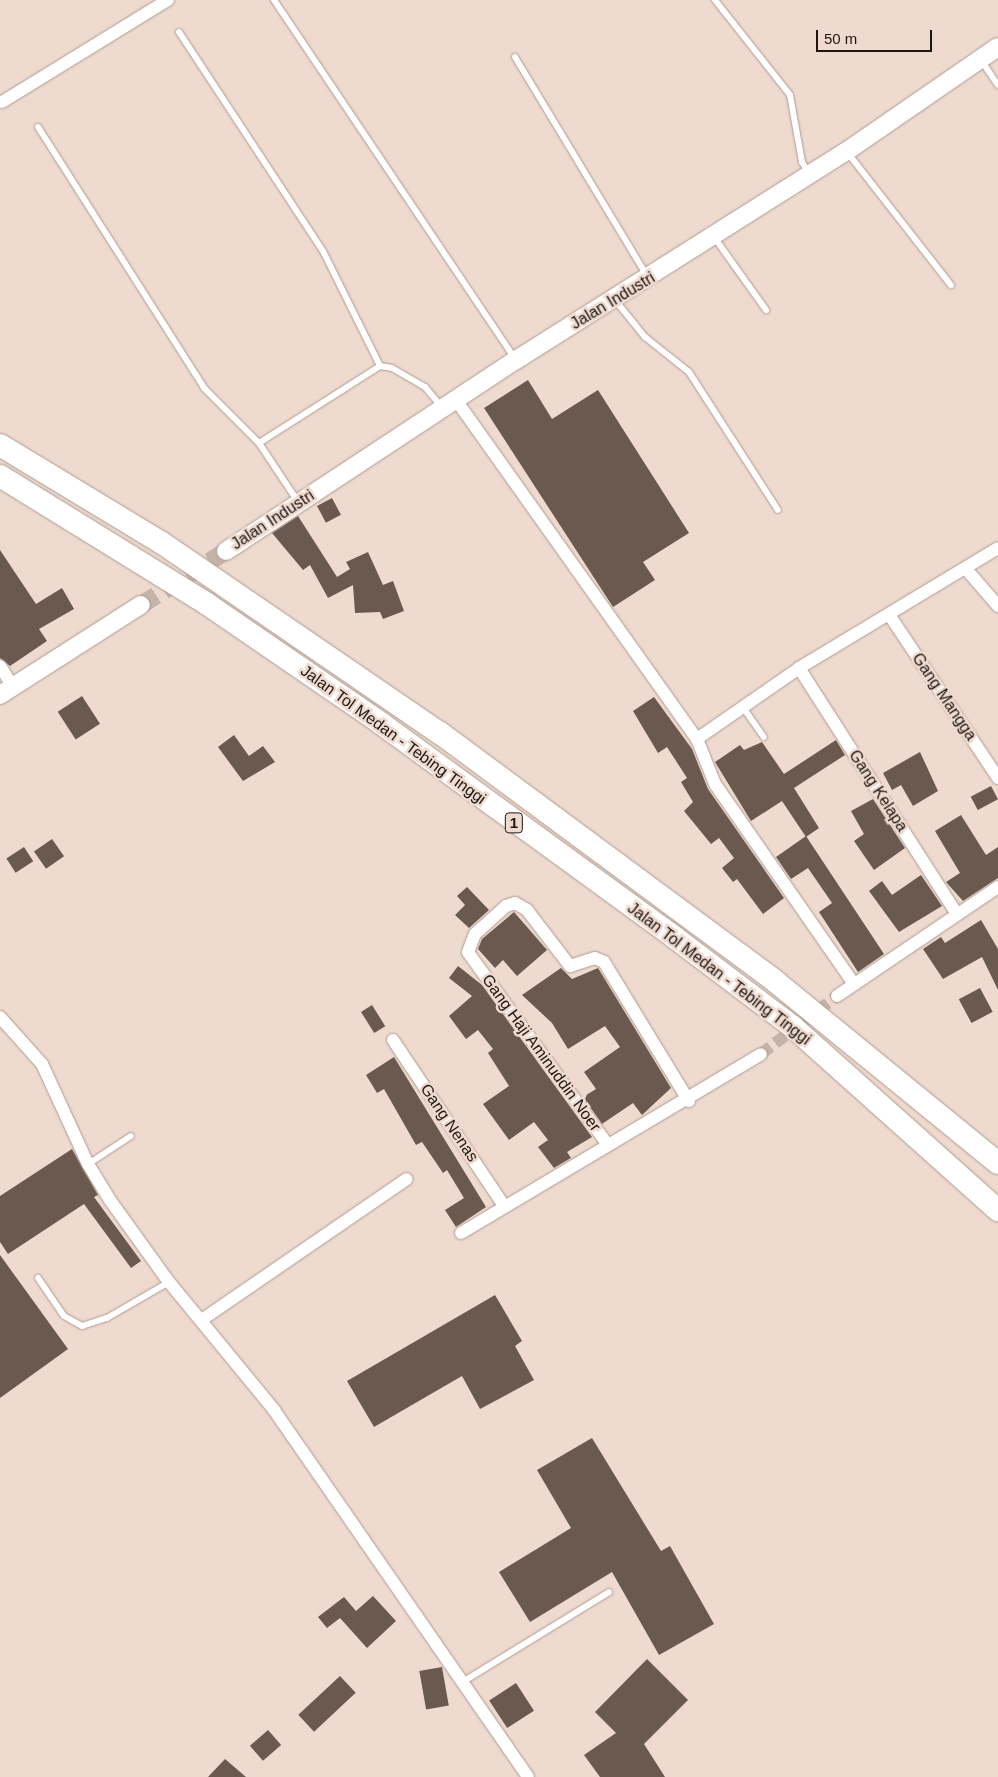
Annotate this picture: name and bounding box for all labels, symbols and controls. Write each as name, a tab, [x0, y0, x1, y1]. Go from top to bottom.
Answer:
scale bar	[818, 20, 934, 52]
text: 50 m	[824, 30, 857, 47]
street label: Jalan Industri	[567, 268, 659, 334]
street label: Jalan Industri	[228, 486, 318, 554]
street label: Gang Mangga	[908, 650, 980, 744]
street label: Jalan Tol Medan - Tebing Tinggi	[296, 661, 490, 809]
street label: Gang Kelapa	[845, 747, 911, 835]
road number: 1	[504, 810, 524, 836]
street label: Jalan Tol Medan - Tebing Tinggi	[623, 899, 815, 1049]
street label: Gang Haji Aminuddin Noer	[477, 970, 605, 1136]
street label: Gang Nenas	[416, 1080, 482, 1166]

